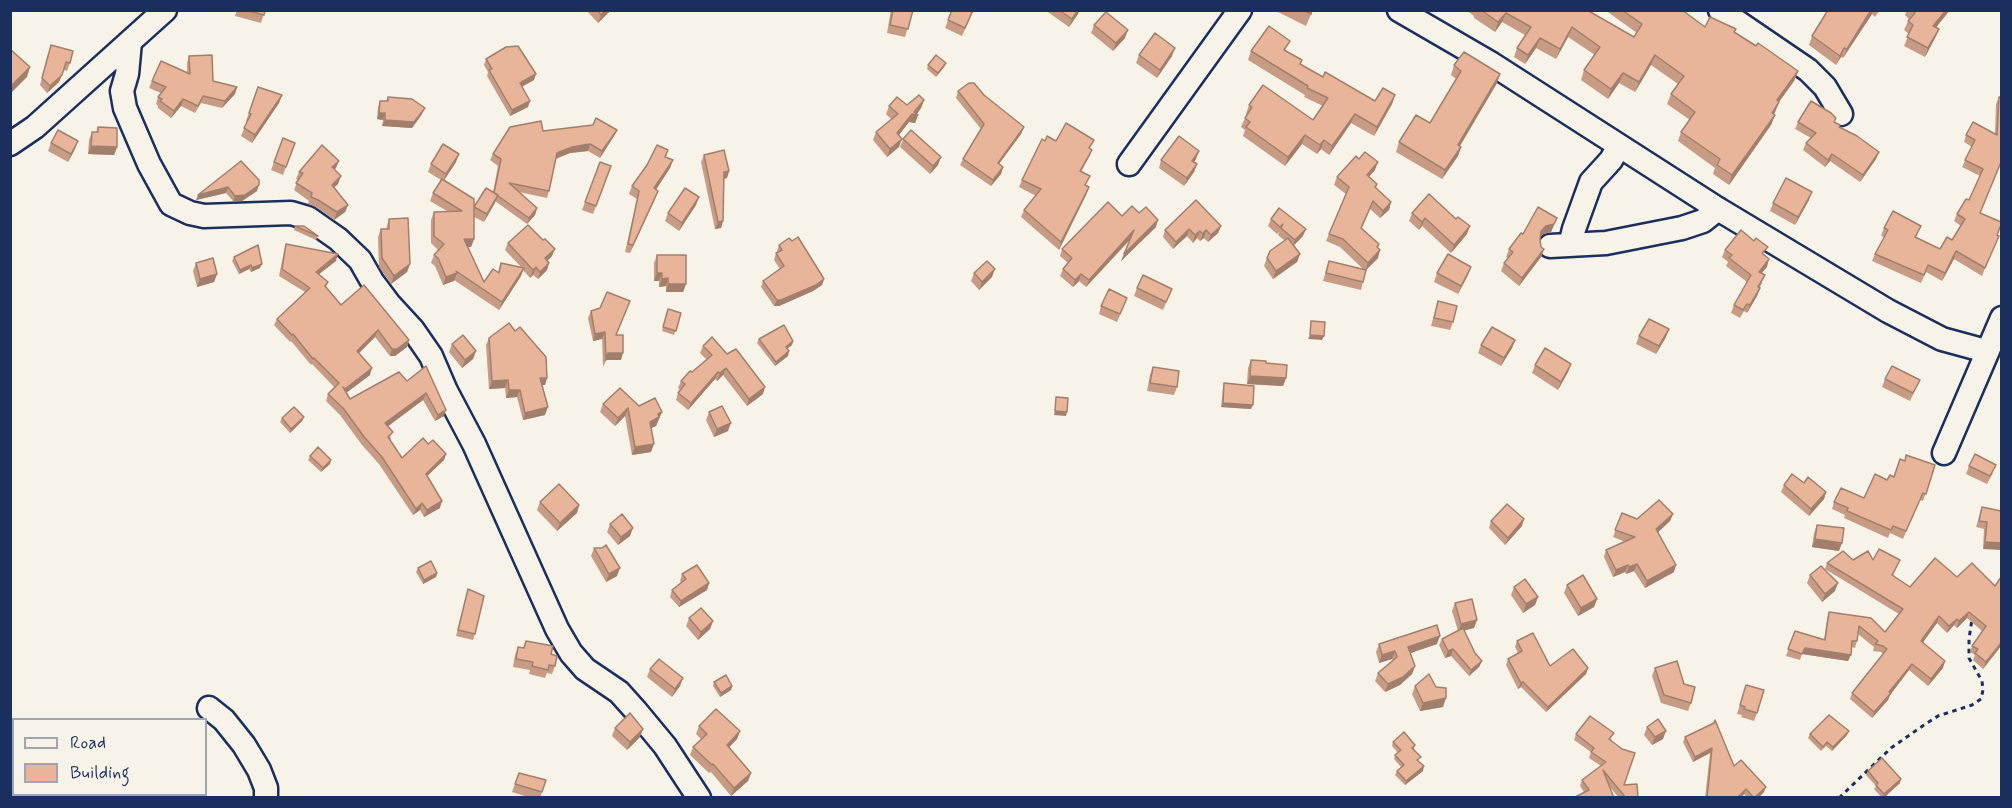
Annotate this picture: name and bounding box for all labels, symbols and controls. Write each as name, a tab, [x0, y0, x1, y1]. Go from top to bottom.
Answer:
legend	[12, 718, 207, 796]
text: Road	[70, 731, 106, 755]
text: Building	[70, 761, 130, 785]

